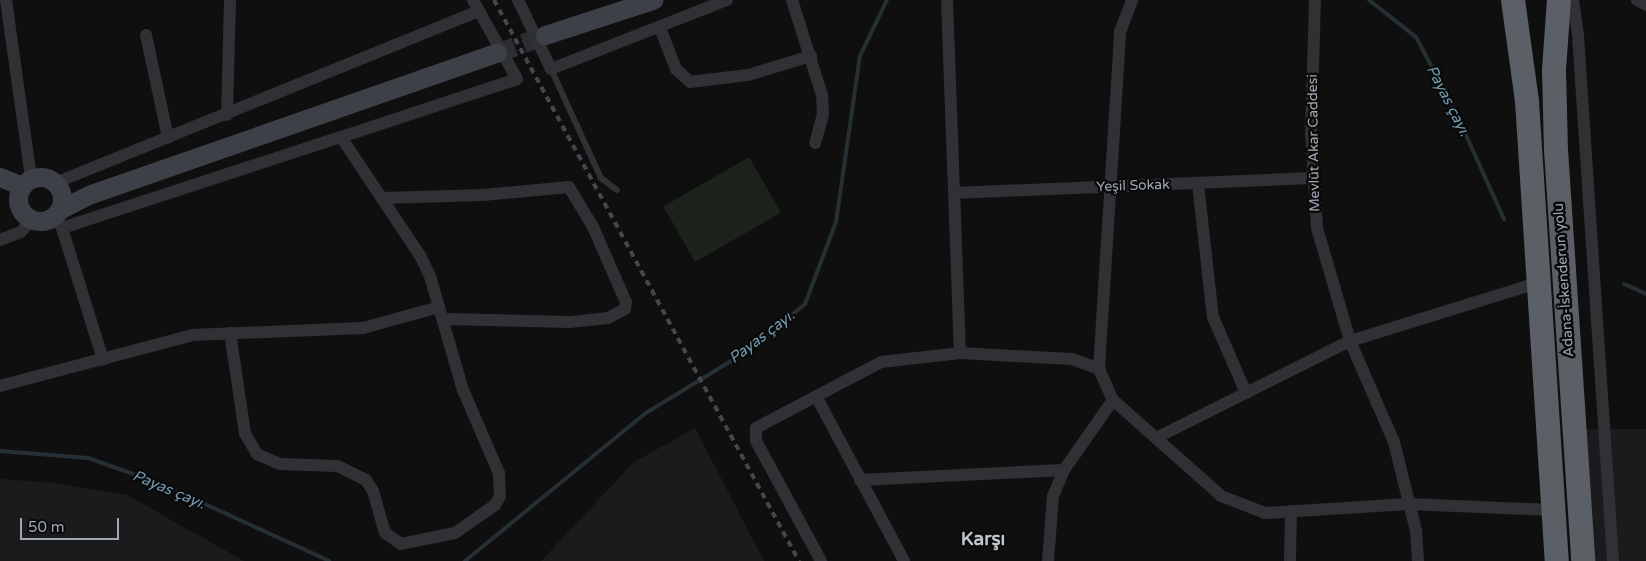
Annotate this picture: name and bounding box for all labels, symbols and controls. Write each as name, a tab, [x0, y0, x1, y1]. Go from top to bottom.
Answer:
water label: Payas çayı.	[1422, 62, 1474, 140]
street label: Mevlüt Akar Caddesi	[1304, 74, 1324, 212]
street label: Yeşil Sokak	[1096, 176, 1170, 196]
street label: Adana-İskenderun yolu	[1550, 202, 1578, 358]
water label: Payas çayı.	[726, 307, 798, 367]
water label: Payas çayı.	[130, 467, 208, 513]
scale bar	[22, 508, 121, 540]
text: 50 m	[28, 518, 65, 536]
district label: Karşı	[961, 529, 1005, 551]

